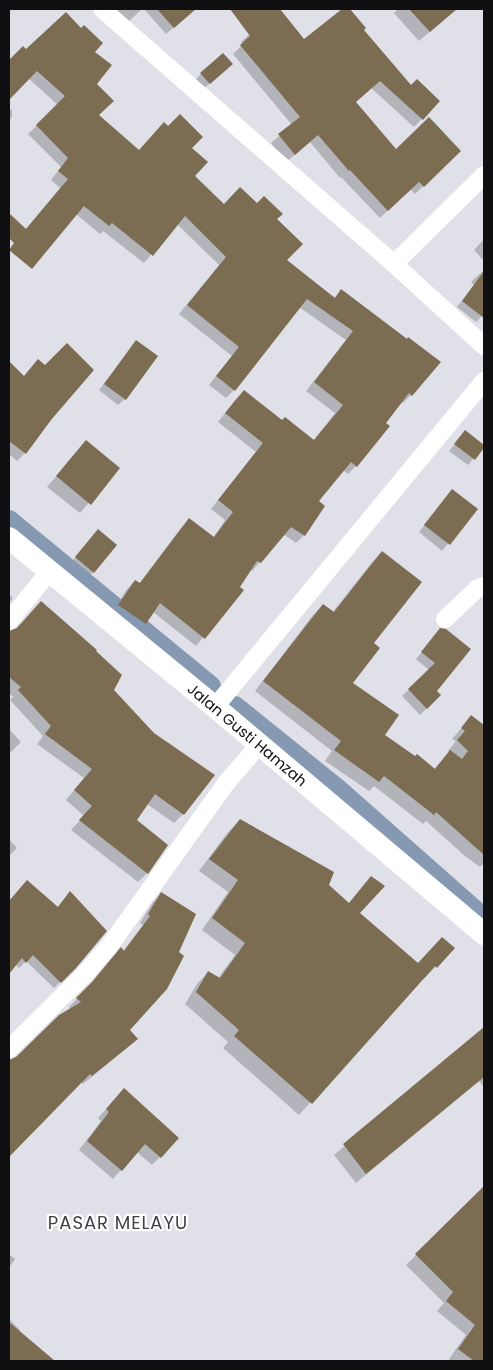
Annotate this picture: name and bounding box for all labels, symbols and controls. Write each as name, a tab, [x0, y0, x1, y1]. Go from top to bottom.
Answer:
street label: Jalan Gusti Hamzah	[183, 678, 312, 791]
district label: PASAR MELAYU	[48, 1210, 188, 1235]

